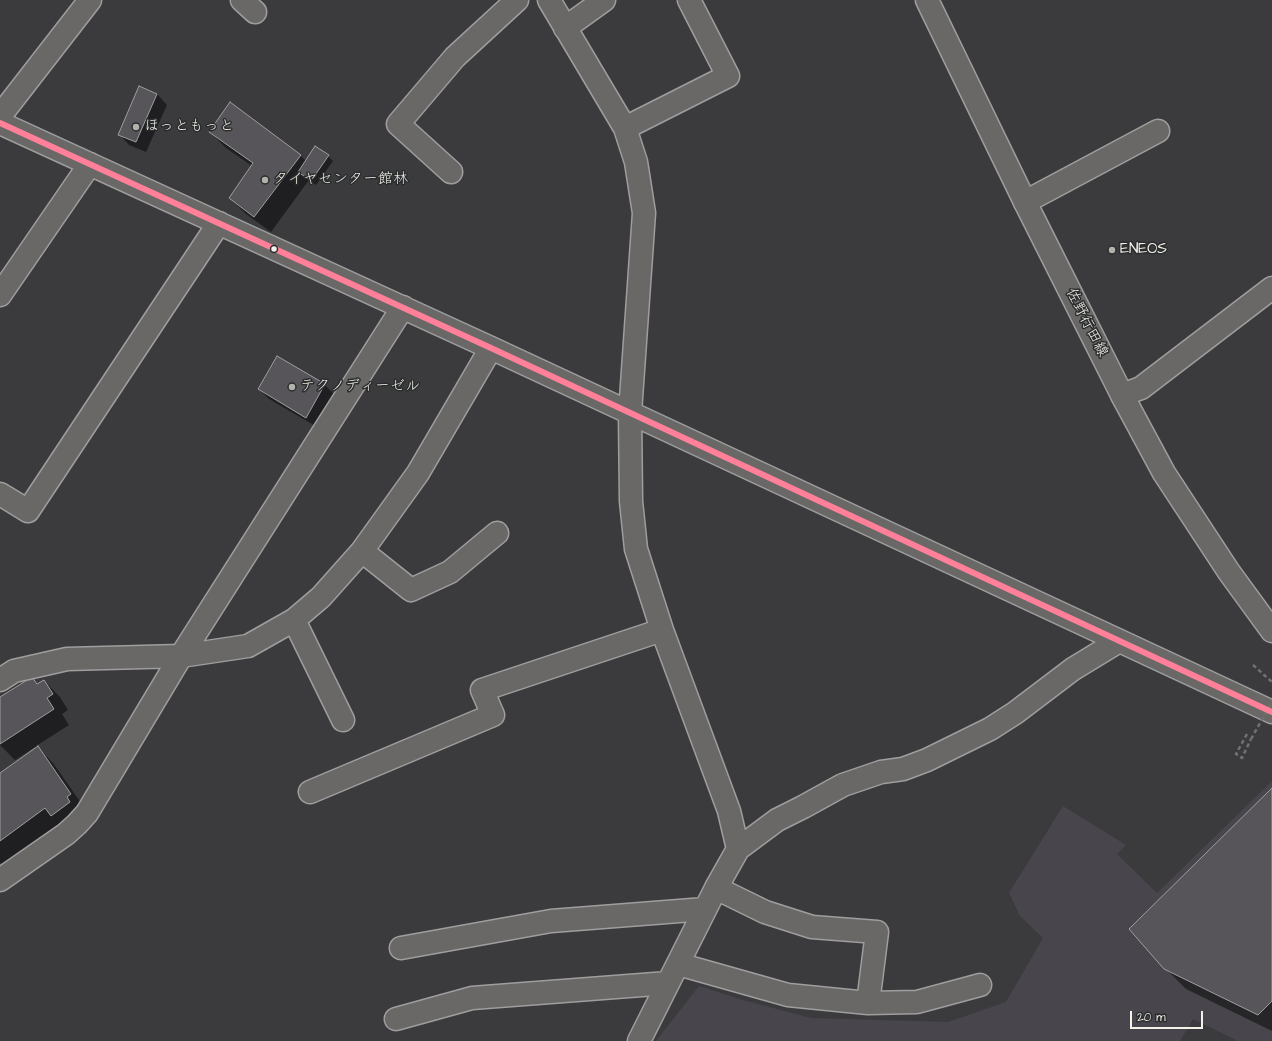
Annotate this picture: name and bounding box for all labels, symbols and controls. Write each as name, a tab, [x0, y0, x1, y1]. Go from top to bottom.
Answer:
place label: ほっともっと	[144, 118, 234, 136]
marker: ほっともっと	[131, 122, 141, 132]
place label: タイヤセンター館林	[273, 171, 408, 189]
marker: タイヤセンター館林	[260, 175, 270, 185]
place label: ENEOS	[1120, 241, 1167, 259]
unlabelled marker	[269, 244, 279, 254]
marker: ENEOS	[1107, 245, 1117, 255]
street label: 佐野行田線	[1061, 286, 1111, 360]
place label: テクノディーゼル	[300, 378, 420, 396]
marker: テクノディーゼル	[287, 382, 297, 392]
scale bar	[1132, 1003, 1205, 1029]
text: 20 m	[1137, 1009, 1166, 1026]

